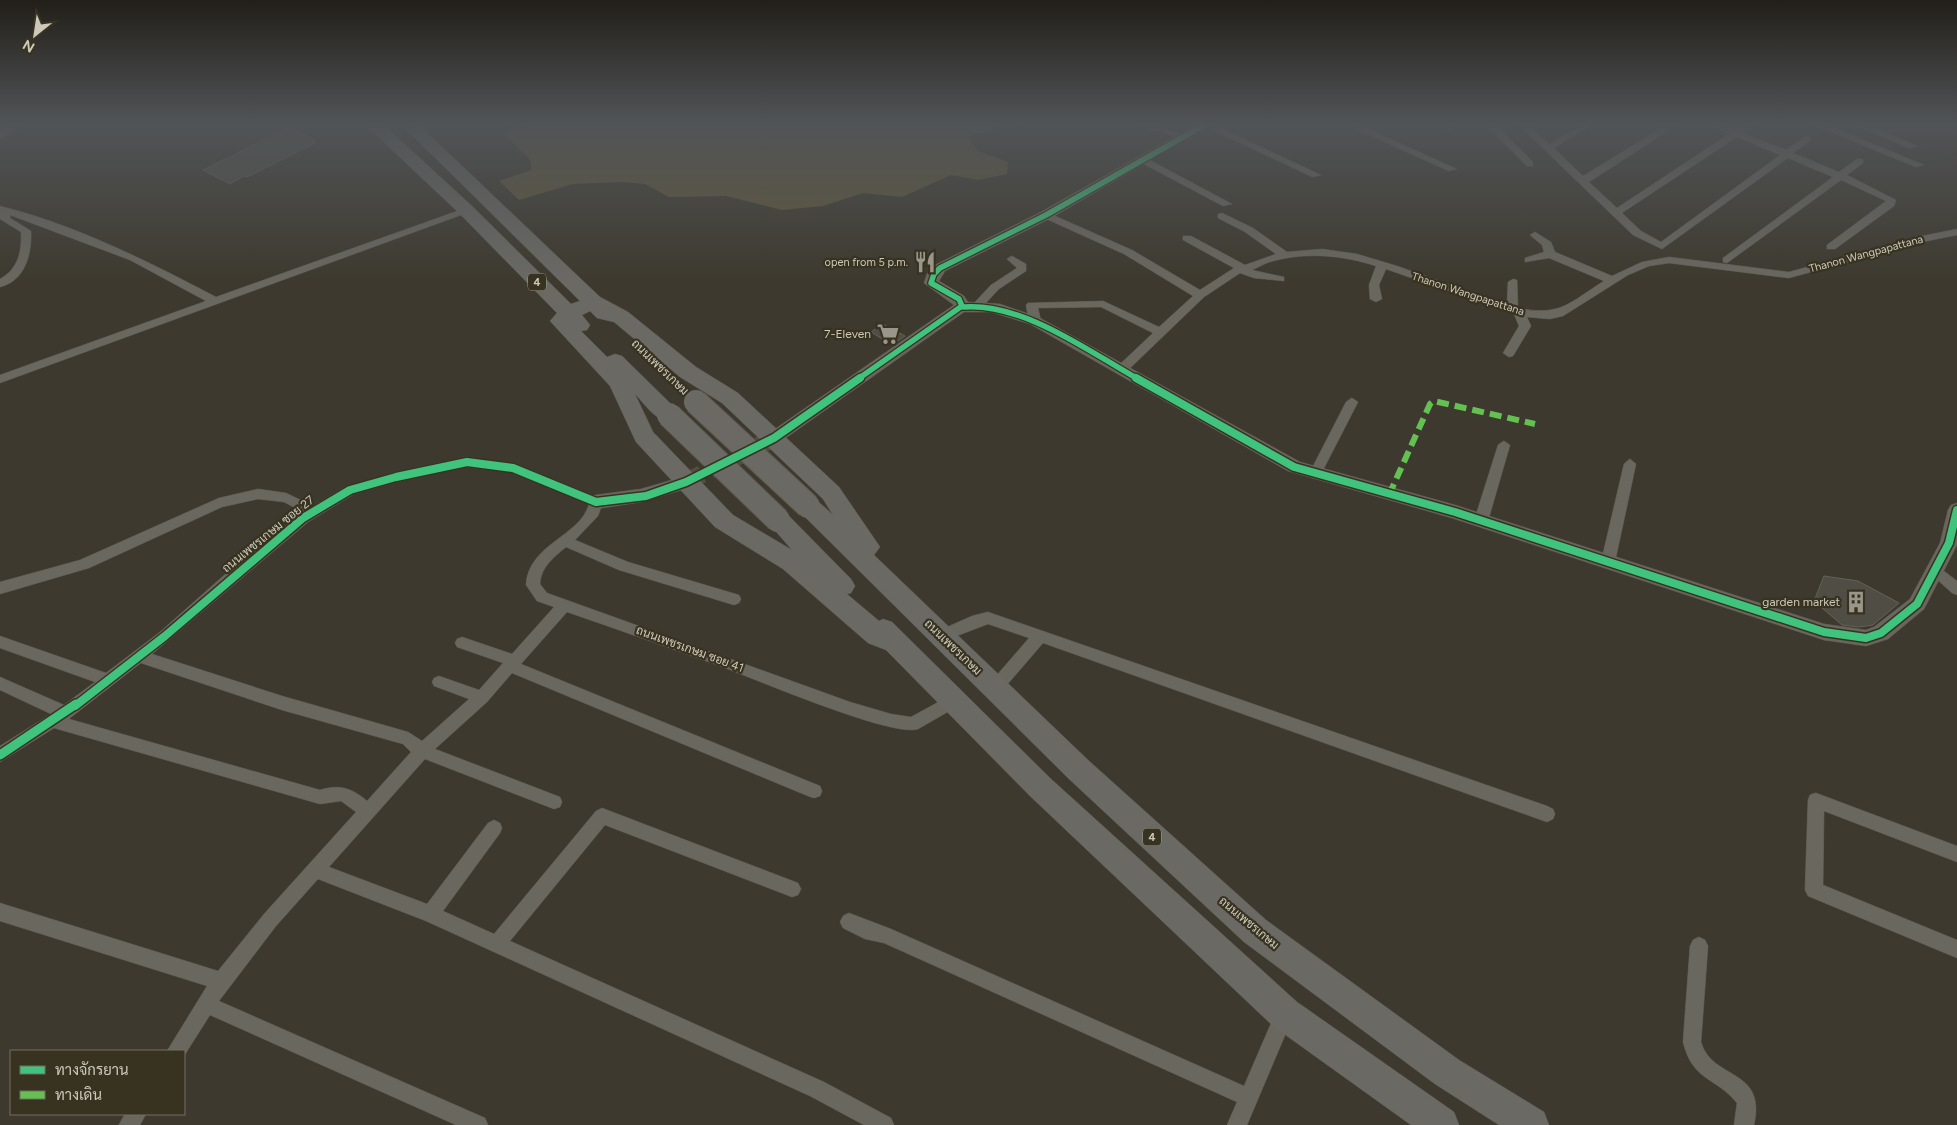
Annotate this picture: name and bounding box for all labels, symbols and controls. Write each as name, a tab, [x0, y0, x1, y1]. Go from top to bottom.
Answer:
north arrow	[10, 10, 60, 60]
text: N	[20, 36, 38, 56]
street label: Thanon Wangpapattana	[1808, 233, 1924, 275]
restaurant icon: open from 5 p.m.	[912, 249, 938, 275]
place label: open from 5 p.m.	[825, 256, 908, 269]
street label: Thanon Wangpapattana	[1410, 270, 1526, 318]
road number: 4	[528, 274, 546, 290]
supermarket icon: 7-Eleven	[875, 321, 901, 347]
place label: 7-Eleven	[824, 327, 871, 341]
street label: ถนนเพชรเกษม	[629, 336, 691, 398]
street label: ถนนเพชรเกษม ซอย 27	[219, 492, 317, 575]
building icon: garden market	[1843, 589, 1869, 615]
place label: garden market	[1762, 595, 1840, 609]
street label: ถนนเพชรเกษม	[922, 616, 984, 678]
street label: ถนนเพชรเกษม ซอย 41	[634, 623, 746, 675]
road number: 4	[1143, 829, 1161, 846]
street label: ถนนเพชรเกษม	[1216, 894, 1282, 952]
legend	[10, 1050, 185, 1115]
text: ทางจักรยาน	[55, 1061, 129, 1079]
text: ทางเดิน	[55, 1086, 102, 1104]

